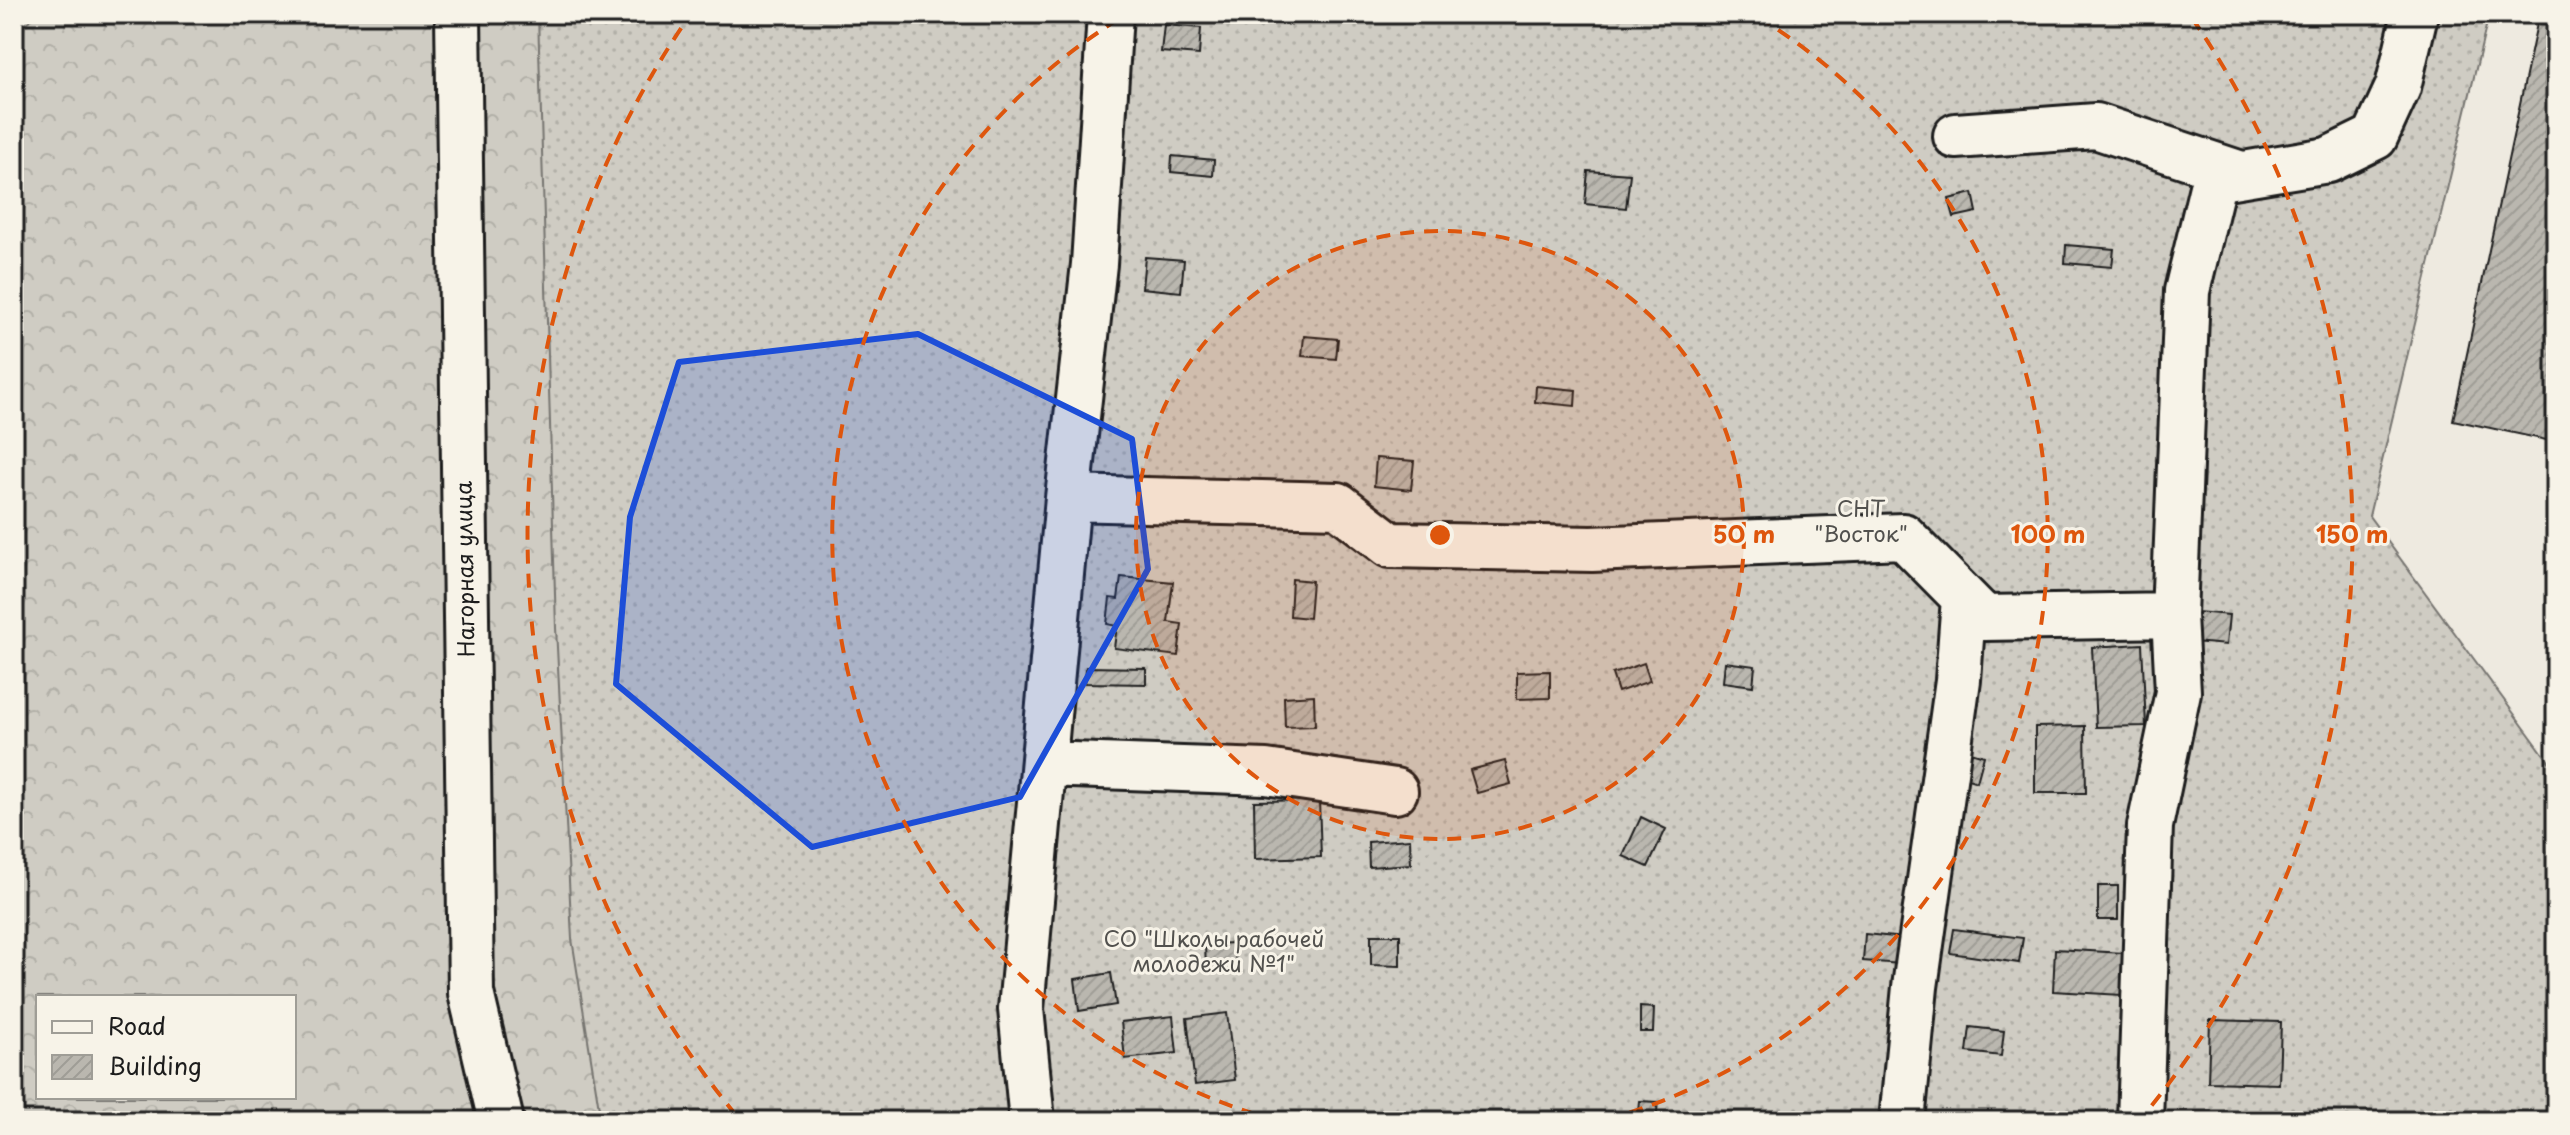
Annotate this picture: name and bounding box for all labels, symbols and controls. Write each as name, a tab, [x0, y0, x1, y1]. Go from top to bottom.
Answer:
street label: Нагорная улица	[445, 481, 482, 657]
park label: СНТ "Восток"	[1814, 491, 1908, 549]
text: 50 m	[1713, 515, 1775, 551]
text: 100 m	[2011, 515, 2085, 551]
text: 150 m	[2316, 515, 2388, 551]
centre of rings	[1426, 521, 1454, 549]
park label: СО "Школы рабочей молодежи №1"	[1104, 921, 1324, 979]
legend	[36, 995, 296, 1099]
text: Road	[108, 1007, 166, 1043]
text: Building	[108, 1047, 202, 1083]

